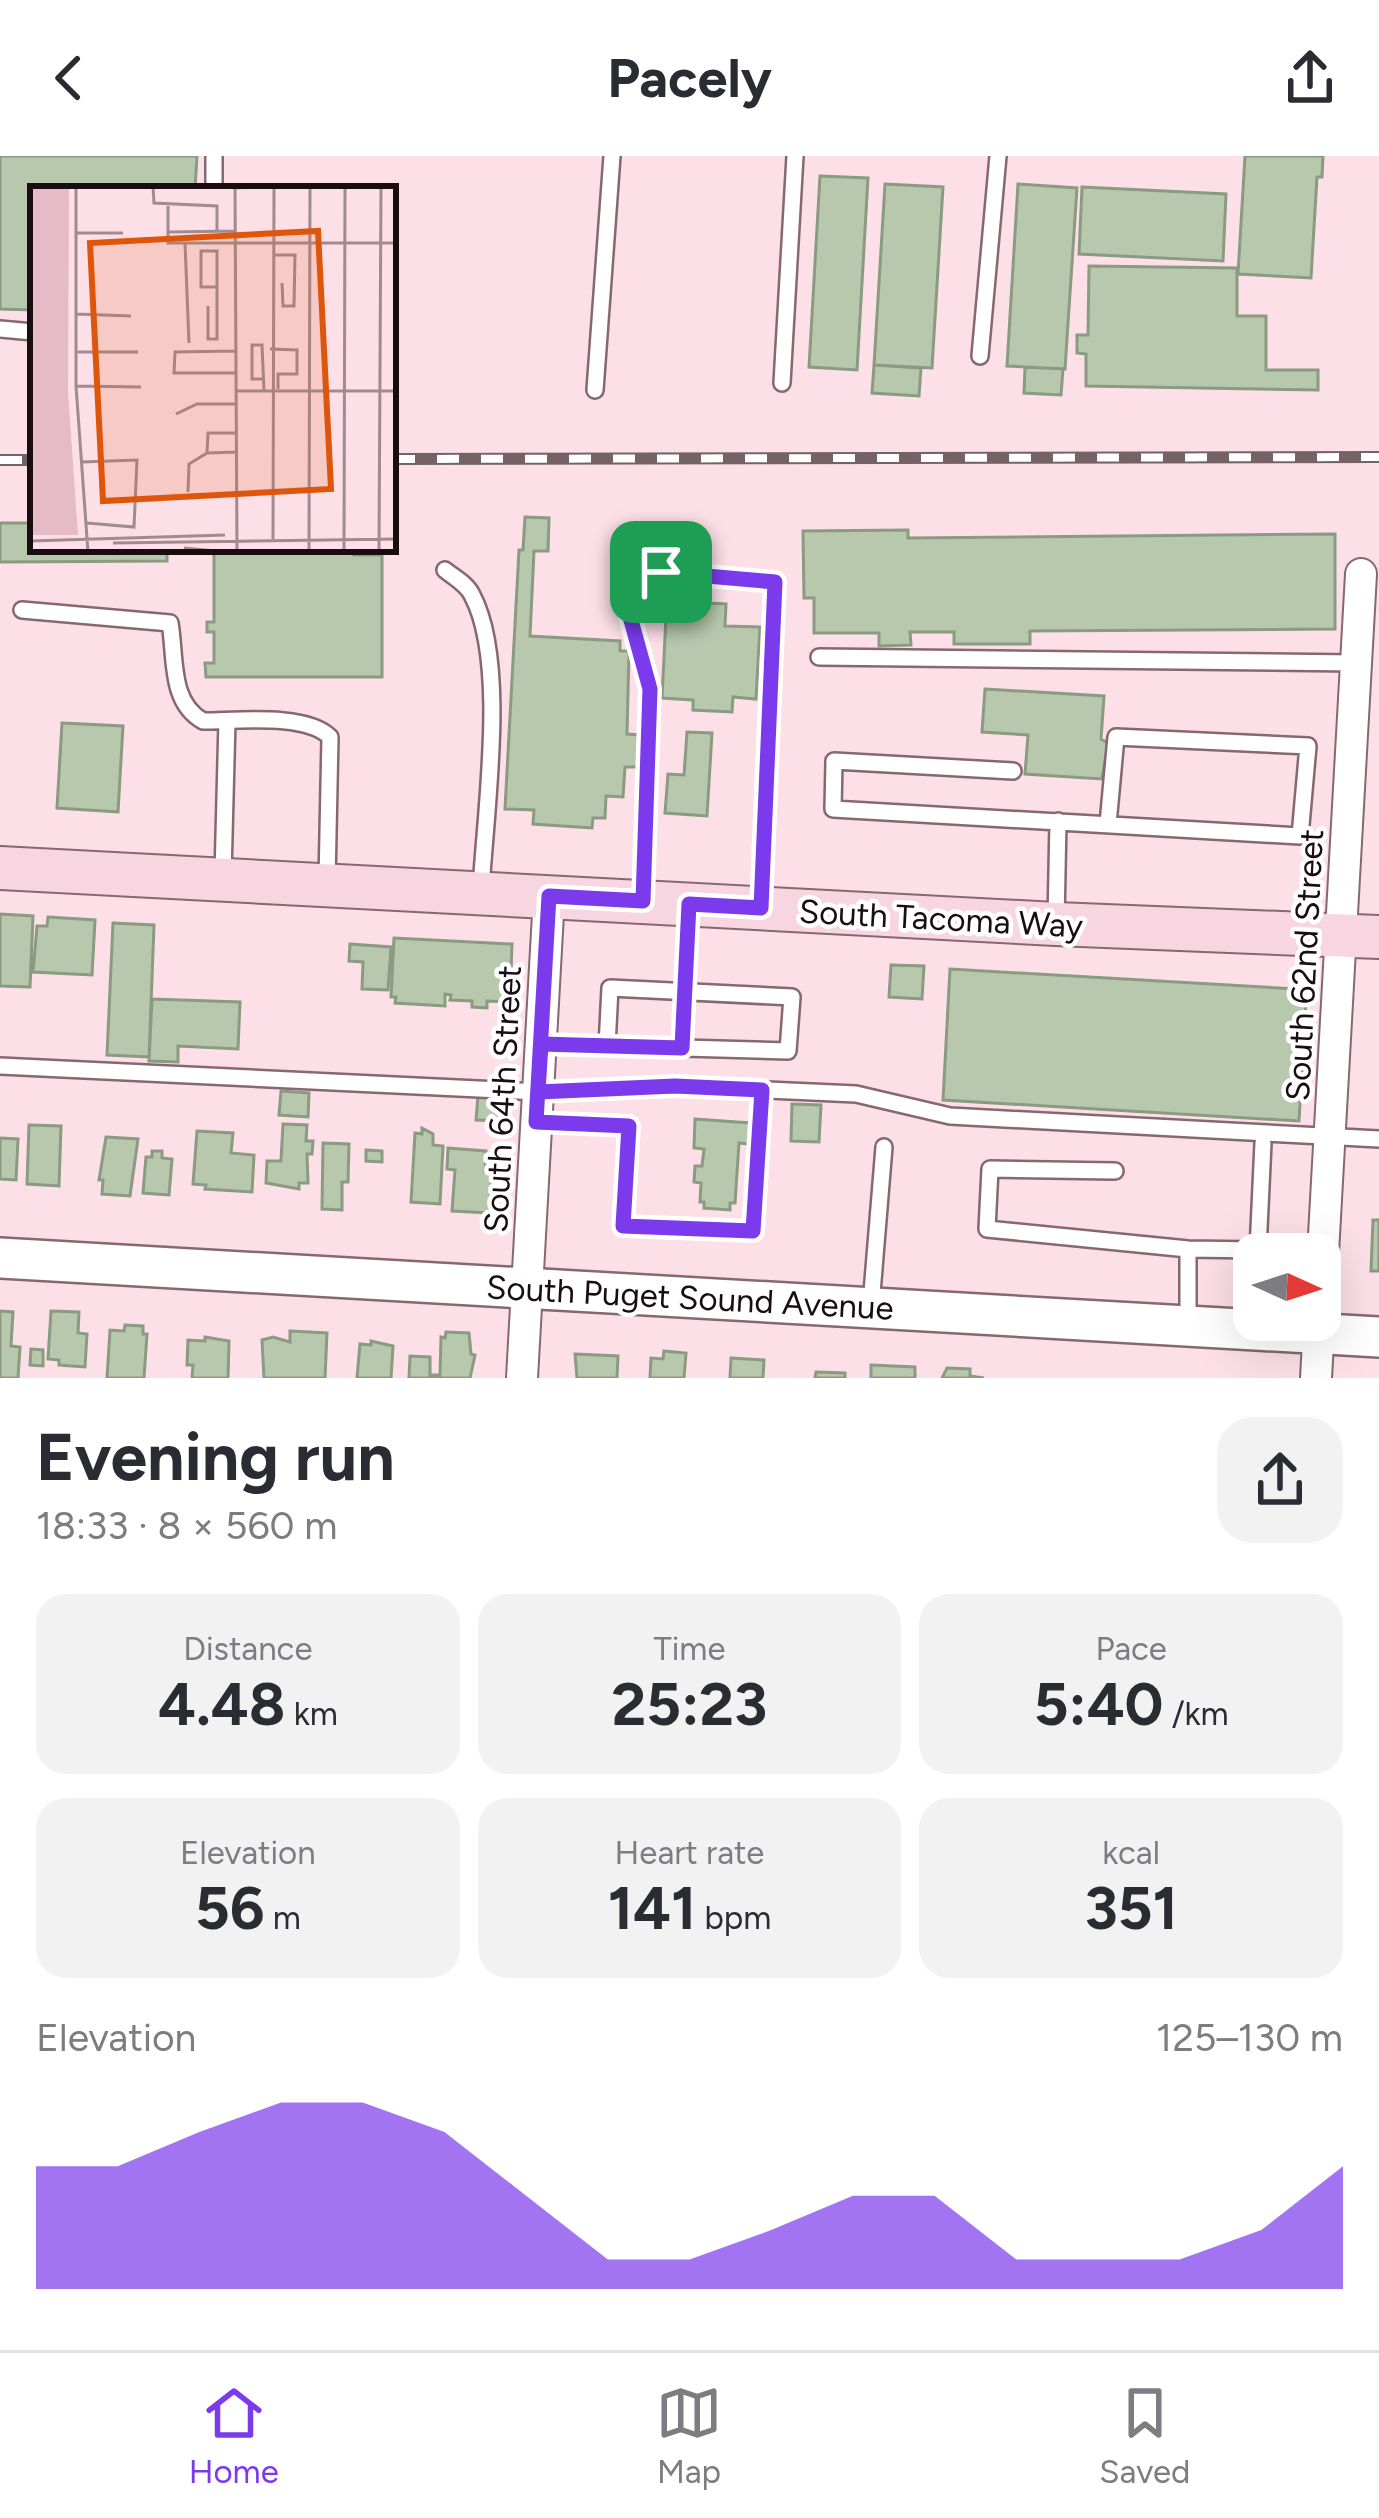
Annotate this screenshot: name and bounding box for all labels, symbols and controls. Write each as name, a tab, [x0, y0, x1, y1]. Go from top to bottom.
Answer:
icon: back	[36, 45, 102, 111]
icon: share	[1277, 45, 1343, 111]
text: Pacely	[607, 46, 772, 111]
inset map	[30, 186, 396, 552]
pin	[610, 521, 712, 623]
icon: arrive	[628, 539, 694, 605]
street label: South 62nd Street	[1278, 828, 1331, 1102]
street label: South Tacoma Way	[798, 892, 1085, 945]
street label: South 64th Street	[476, 964, 529, 1234]
north arrow	[1233, 1233, 1341, 1341]
map controls	[1233, 1233, 1341, 1341]
street label: South Puget Sound Avenue	[485, 1267, 895, 1328]
text: Evening run	[36, 1417, 395, 1497]
button: share	[1217, 1417, 1343, 1543]
text: 18:33 · 8 × 560 m	[36, 1502, 337, 1549]
text: Distance	[183, 1629, 312, 1668]
text: Time	[654, 1629, 725, 1668]
text: Pace	[1095, 1629, 1167, 1668]
text: 4.48	[158, 1668, 285, 1740]
text: 25:23	[612, 1668, 767, 1740]
text: 5:40	[1034, 1668, 1164, 1740]
text: km	[285, 1694, 338, 1733]
text: /km	[1164, 1694, 1229, 1733]
text: Elevation	[180, 1833, 316, 1872]
text: Heart rate	[615, 1833, 764, 1872]
text: kcal	[1102, 1833, 1160, 1872]
text: 56	[195, 1872, 265, 1944]
text: 141	[608, 1872, 696, 1944]
text: 351	[1084, 1872, 1178, 1944]
text: m	[265, 1898, 301, 1937]
text: bpm	[696, 1898, 771, 1937]
text: Elevation	[36, 2014, 196, 2061]
text: 125–130 m	[1156, 2014, 1343, 2061]
tab: Home	[189, 2380, 279, 2491]
tab: Map	[656, 2380, 722, 2491]
tab: Saved	[1099, 2380, 1190, 2491]

